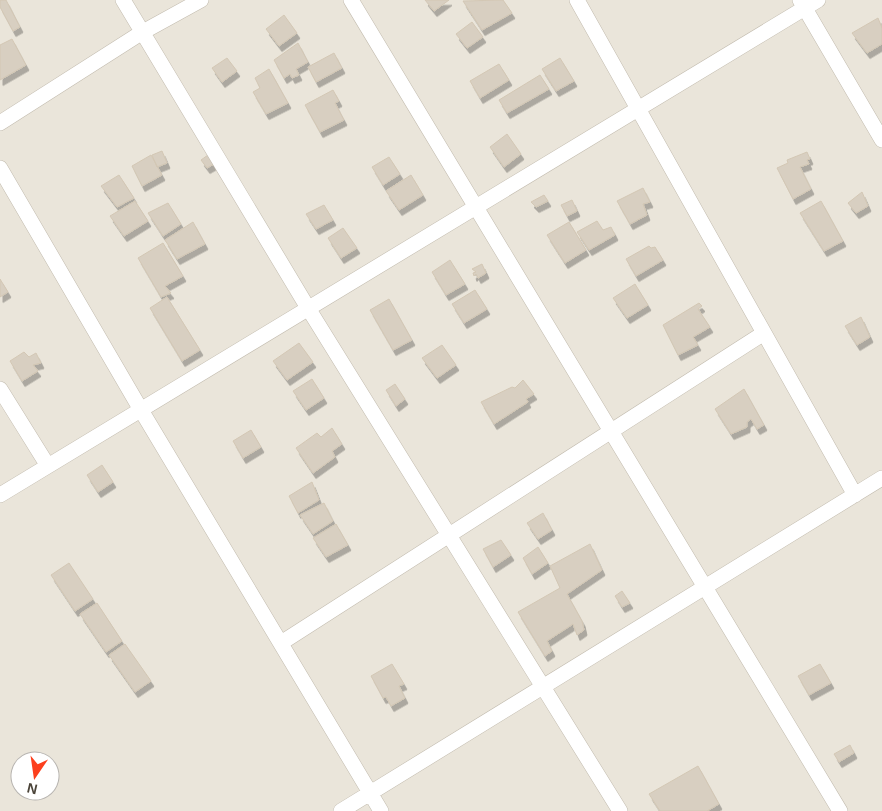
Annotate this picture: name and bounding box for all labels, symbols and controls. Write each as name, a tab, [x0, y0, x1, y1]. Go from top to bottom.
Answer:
north arrow	[10, 751, 60, 801]
text: N	[25, 780, 39, 798]

